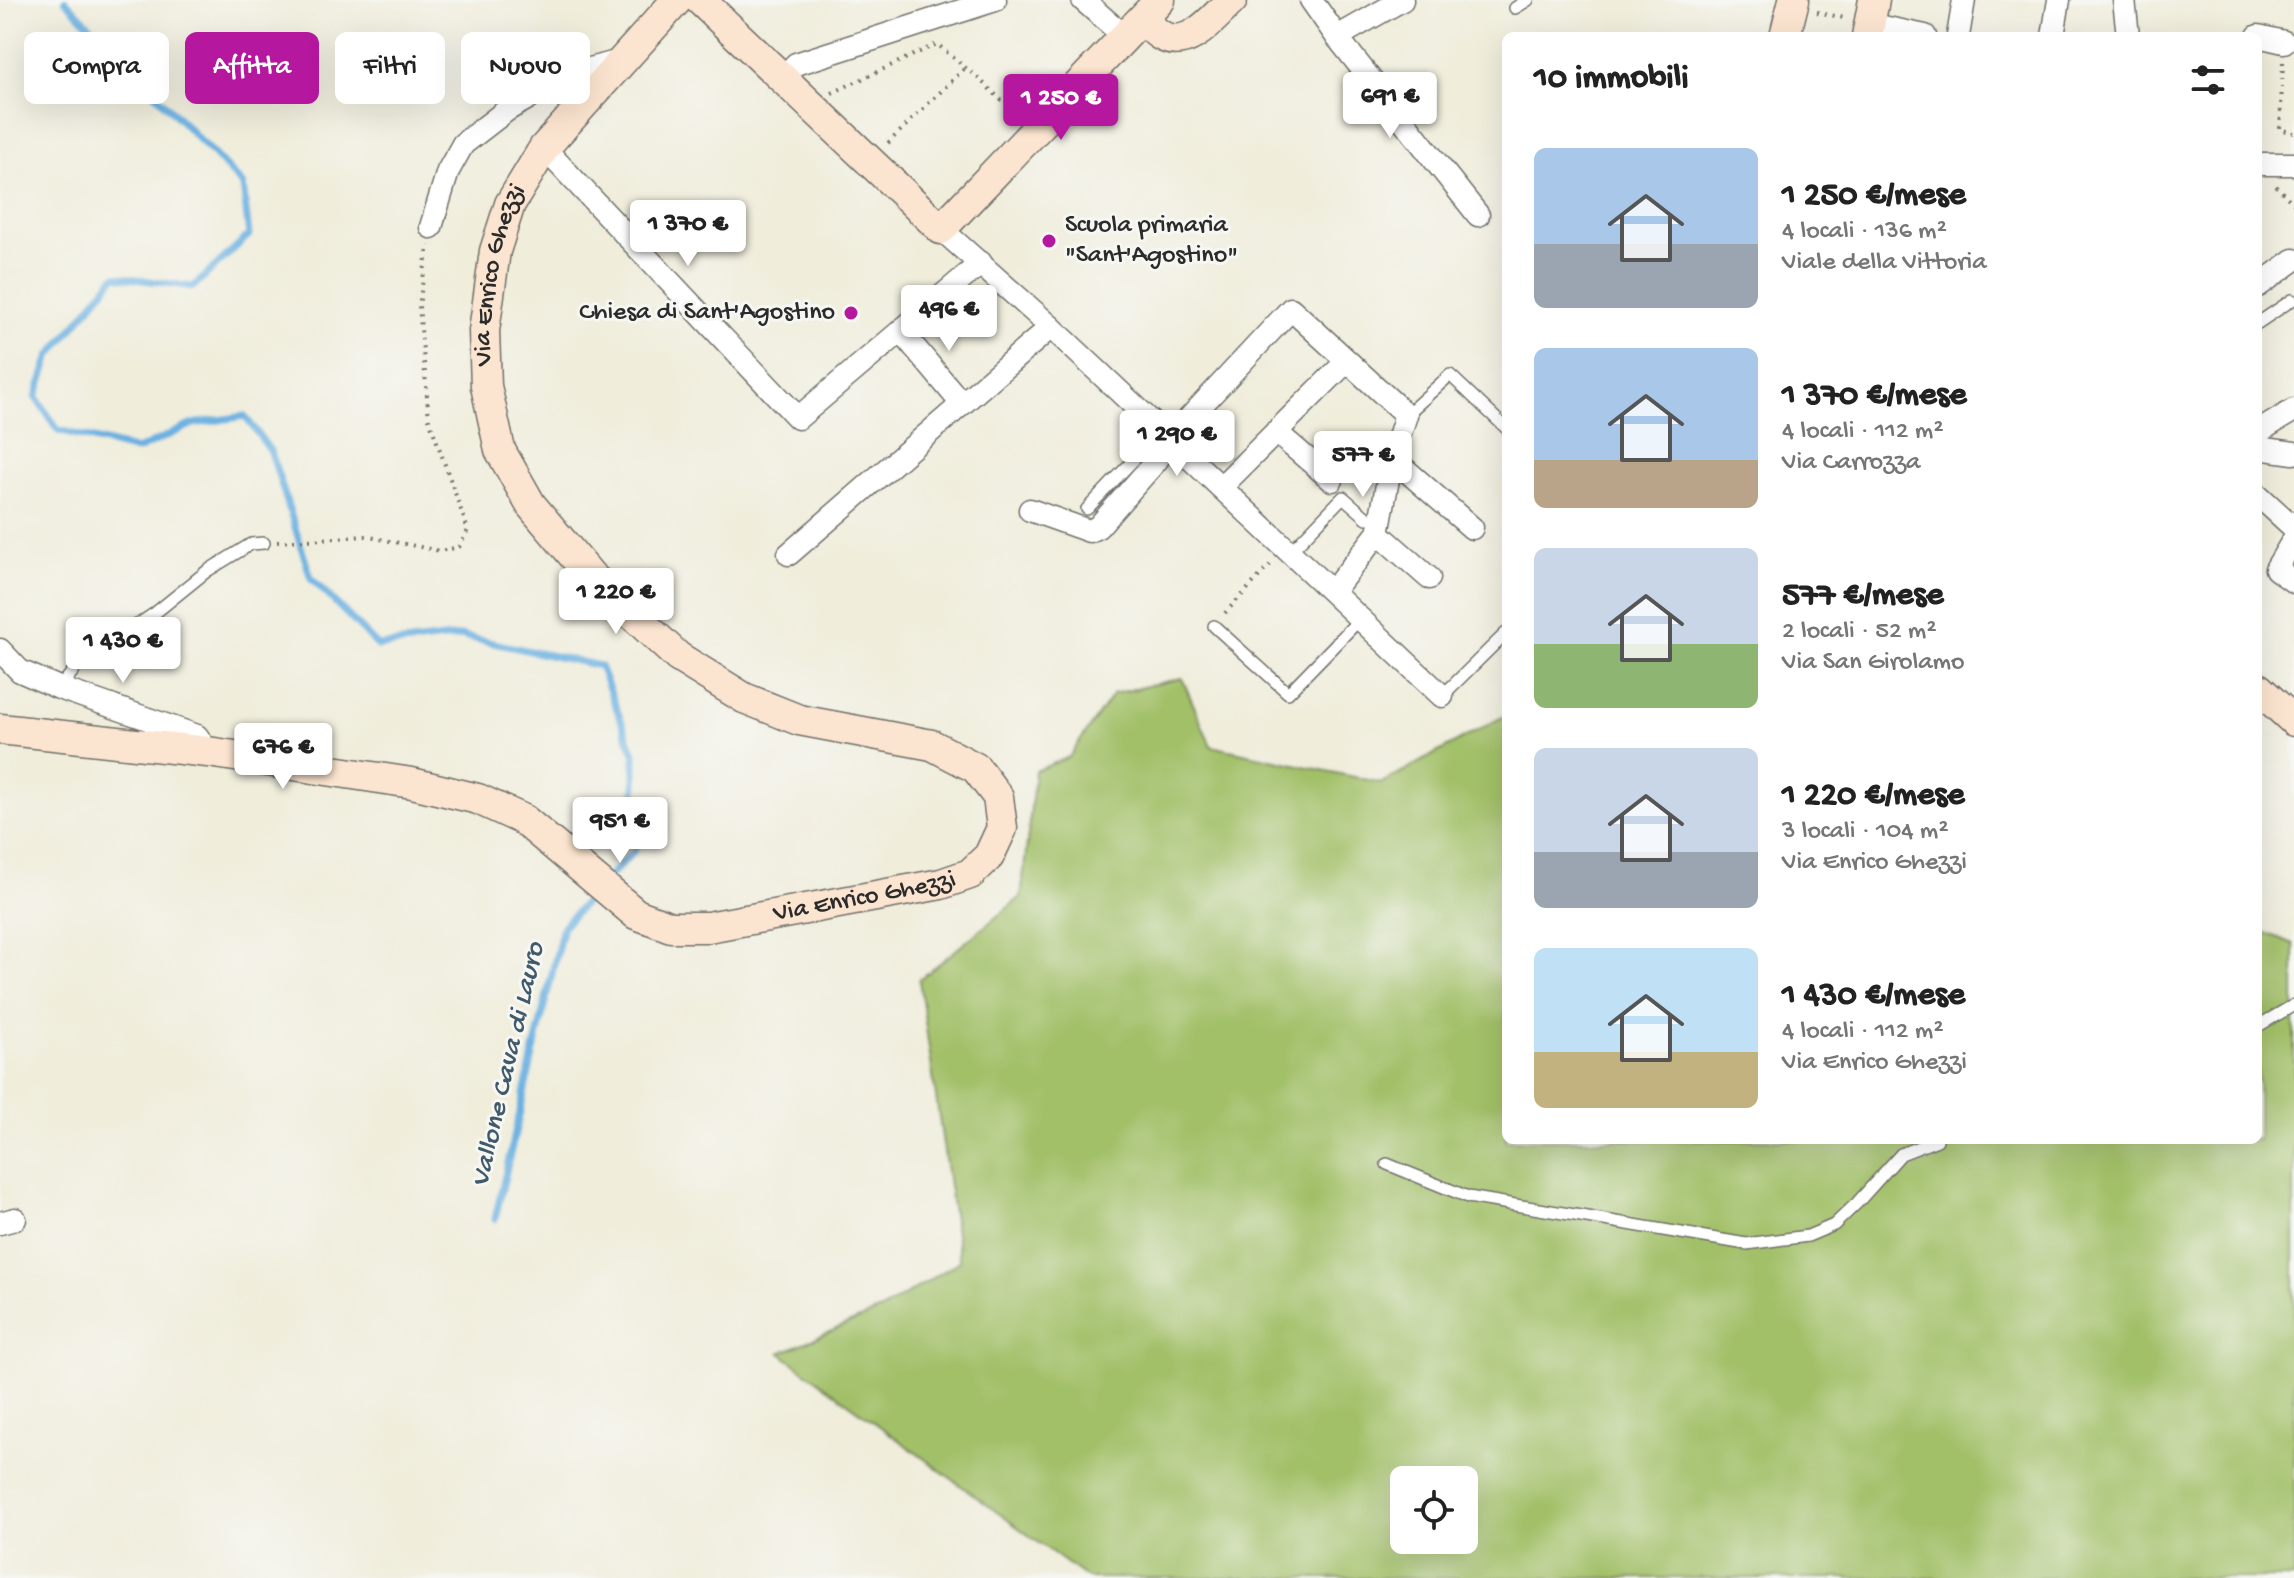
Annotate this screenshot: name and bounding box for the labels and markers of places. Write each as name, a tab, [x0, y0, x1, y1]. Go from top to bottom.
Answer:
pin: 691 €	[1334, 72, 1446, 140]
pin: 1 250 €	[987, 74, 1135, 142]
pin: 1 370 €	[614, 200, 762, 268]
place label: Scuola primaria "Sant'Agostino"	[1065, 211, 1238, 272]
marker: Scuola primaria "Sant'Agostino"	[1040, 232, 1058, 250]
pin: 496 €	[893, 285, 1005, 353]
place label: Chiesa di Sant'Agostino	[579, 298, 835, 329]
marker: Chiesa di Sant'Agostino	[842, 304, 860, 322]
pin: 1 290 €	[1103, 410, 1251, 478]
pin: 577 €	[1307, 431, 1419, 499]
pin: 1 220 €	[542, 568, 690, 636]
pin: 1 430 €	[49, 617, 197, 685]
pin: 676 €	[227, 723, 339, 791]
pin: 951 €	[564, 797, 676, 865]

